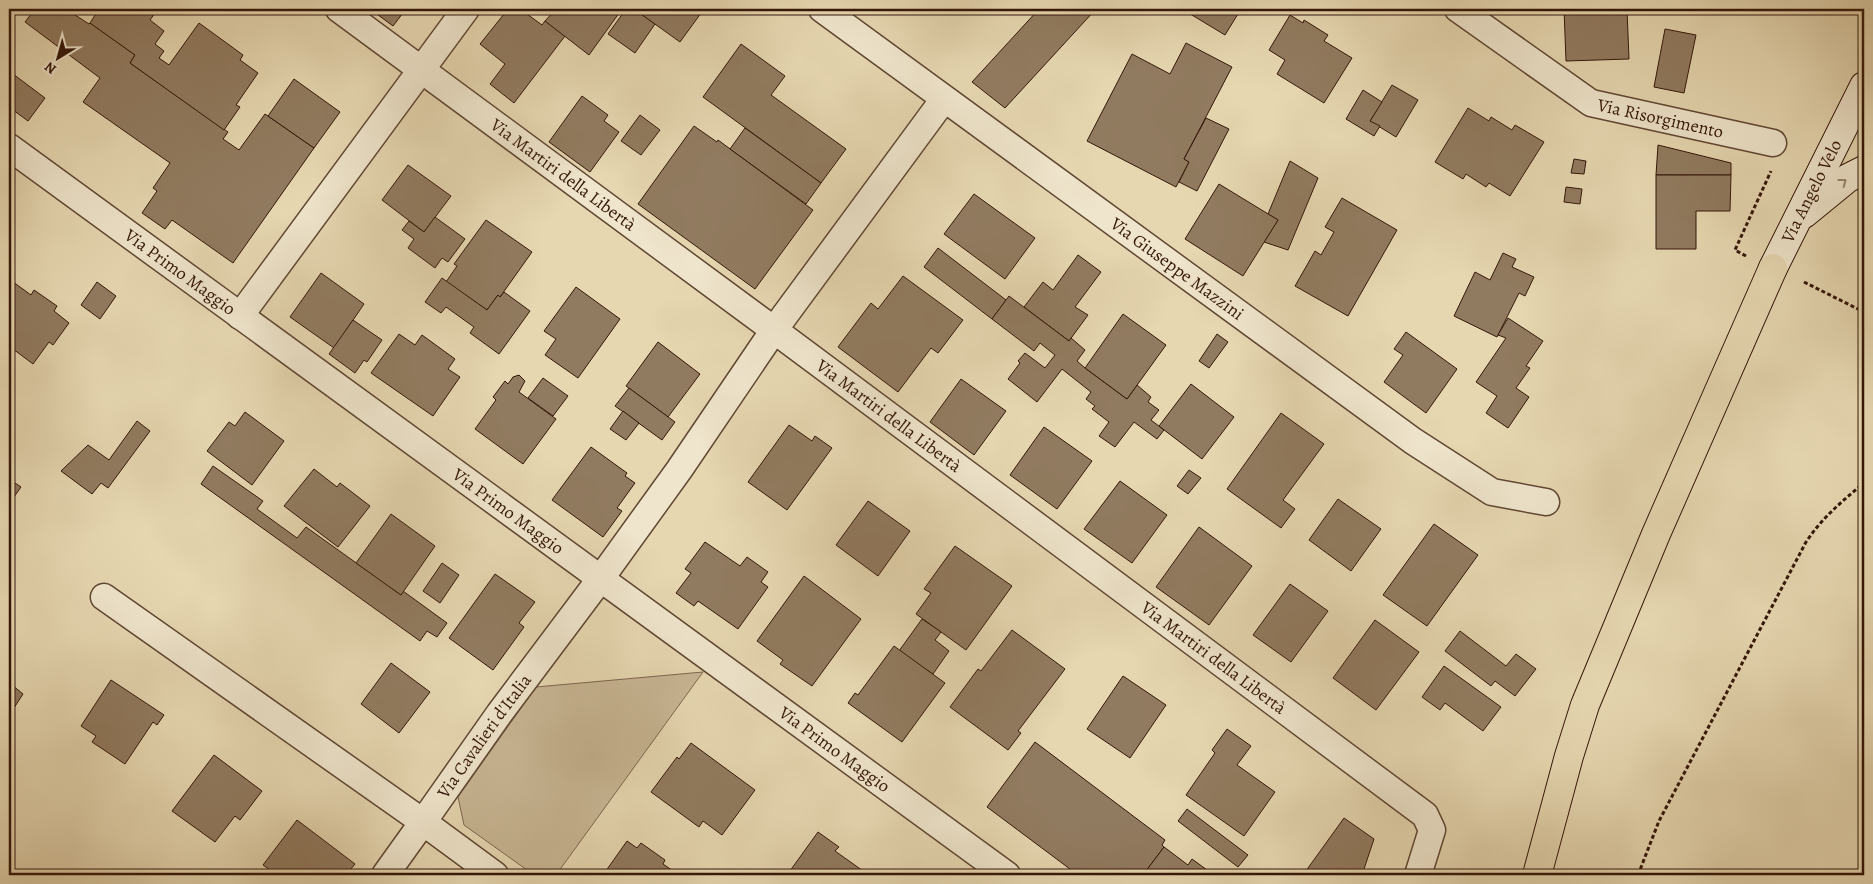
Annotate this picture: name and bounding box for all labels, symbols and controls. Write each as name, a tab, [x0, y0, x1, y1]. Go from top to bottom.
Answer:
north arrow	[32, 32, 82, 82]
text: N	[41, 57, 60, 79]
street label: Via Risorgimento	[1594, 93, 1726, 144]
street label: Via Martiri della Libertà	[485, 112, 642, 237]
street label: Via Angelo Velo	[1775, 135, 1847, 248]
one-way arrow	[1837, 179, 1847, 188]
street label: Via Giuseppe Mazzini	[1105, 211, 1249, 326]
street label: Via Primo Maggio	[119, 223, 241, 321]
street label: Via Martiri della Libertà	[811, 353, 967, 478]
street label: Via Primo Maggio	[447, 462, 569, 560]
street label: Via Martiri della Libertà	[1135, 595, 1292, 720]
street label: Via Cavalieri d'Italia	[431, 669, 537, 804]
street label: Via Primo Maggio	[773, 700, 895, 798]

